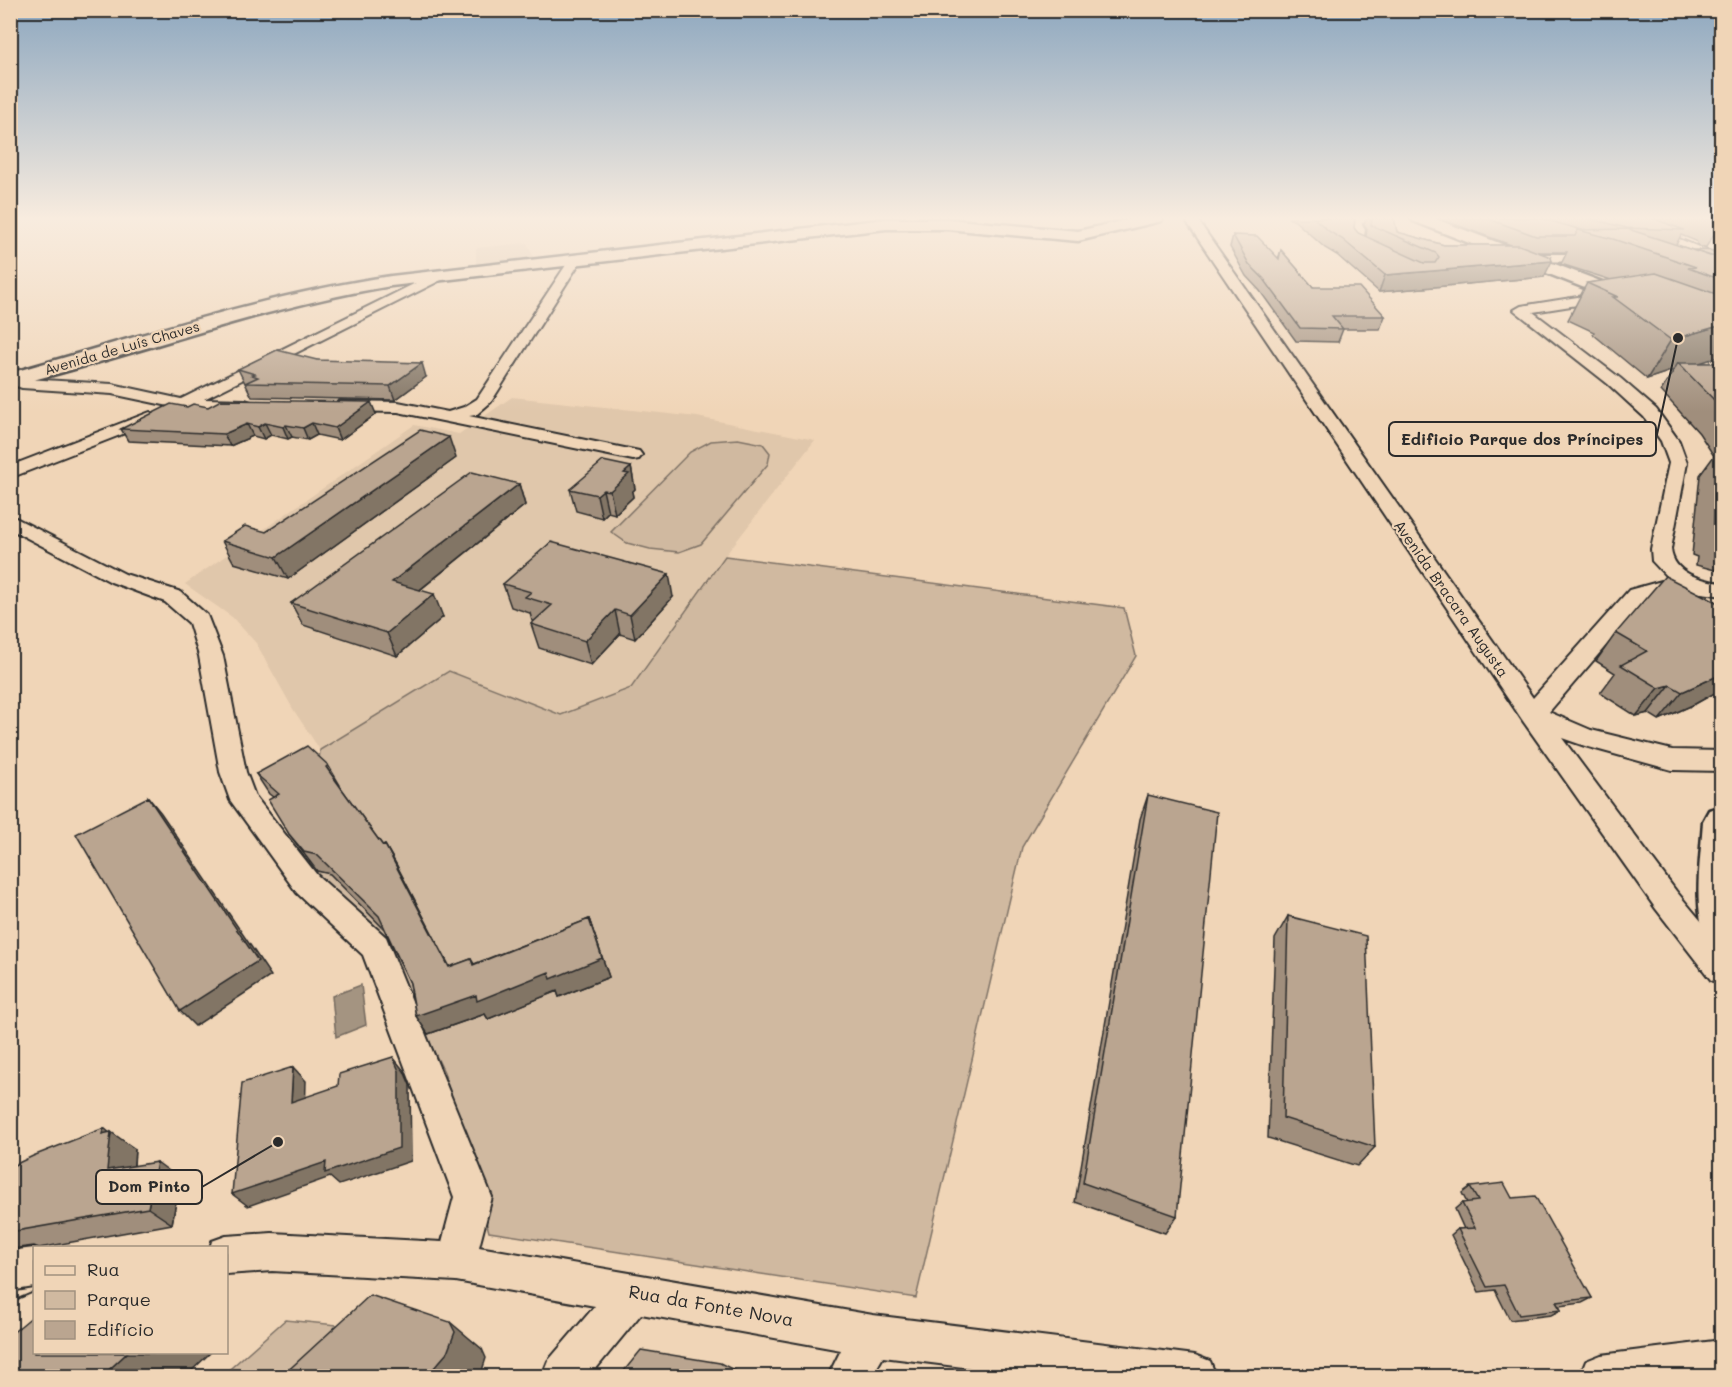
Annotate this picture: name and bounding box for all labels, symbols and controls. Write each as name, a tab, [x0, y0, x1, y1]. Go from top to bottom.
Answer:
street label: Avenida de Luís Chaves	[42, 316, 202, 379]
callout: Edificio Parque dos Príncipes	[1389, 422, 1656, 456]
text: Edificio Parque dos Príncipes	[1401, 428, 1643, 449]
street label: Avenida Bracara Augusta	[1390, 516, 1514, 681]
callout: Dom Pinto	[96, 1170, 202, 1204]
text: Dom Pinto	[108, 1175, 190, 1196]
legend	[33, 1246, 228, 1354]
text: Rua	[87, 1257, 120, 1281]
street label: Rua da Fonte Nova	[627, 1279, 795, 1331]
text: Parque	[87, 1287, 151, 1311]
text: Edifício	[87, 1317, 154, 1341]

